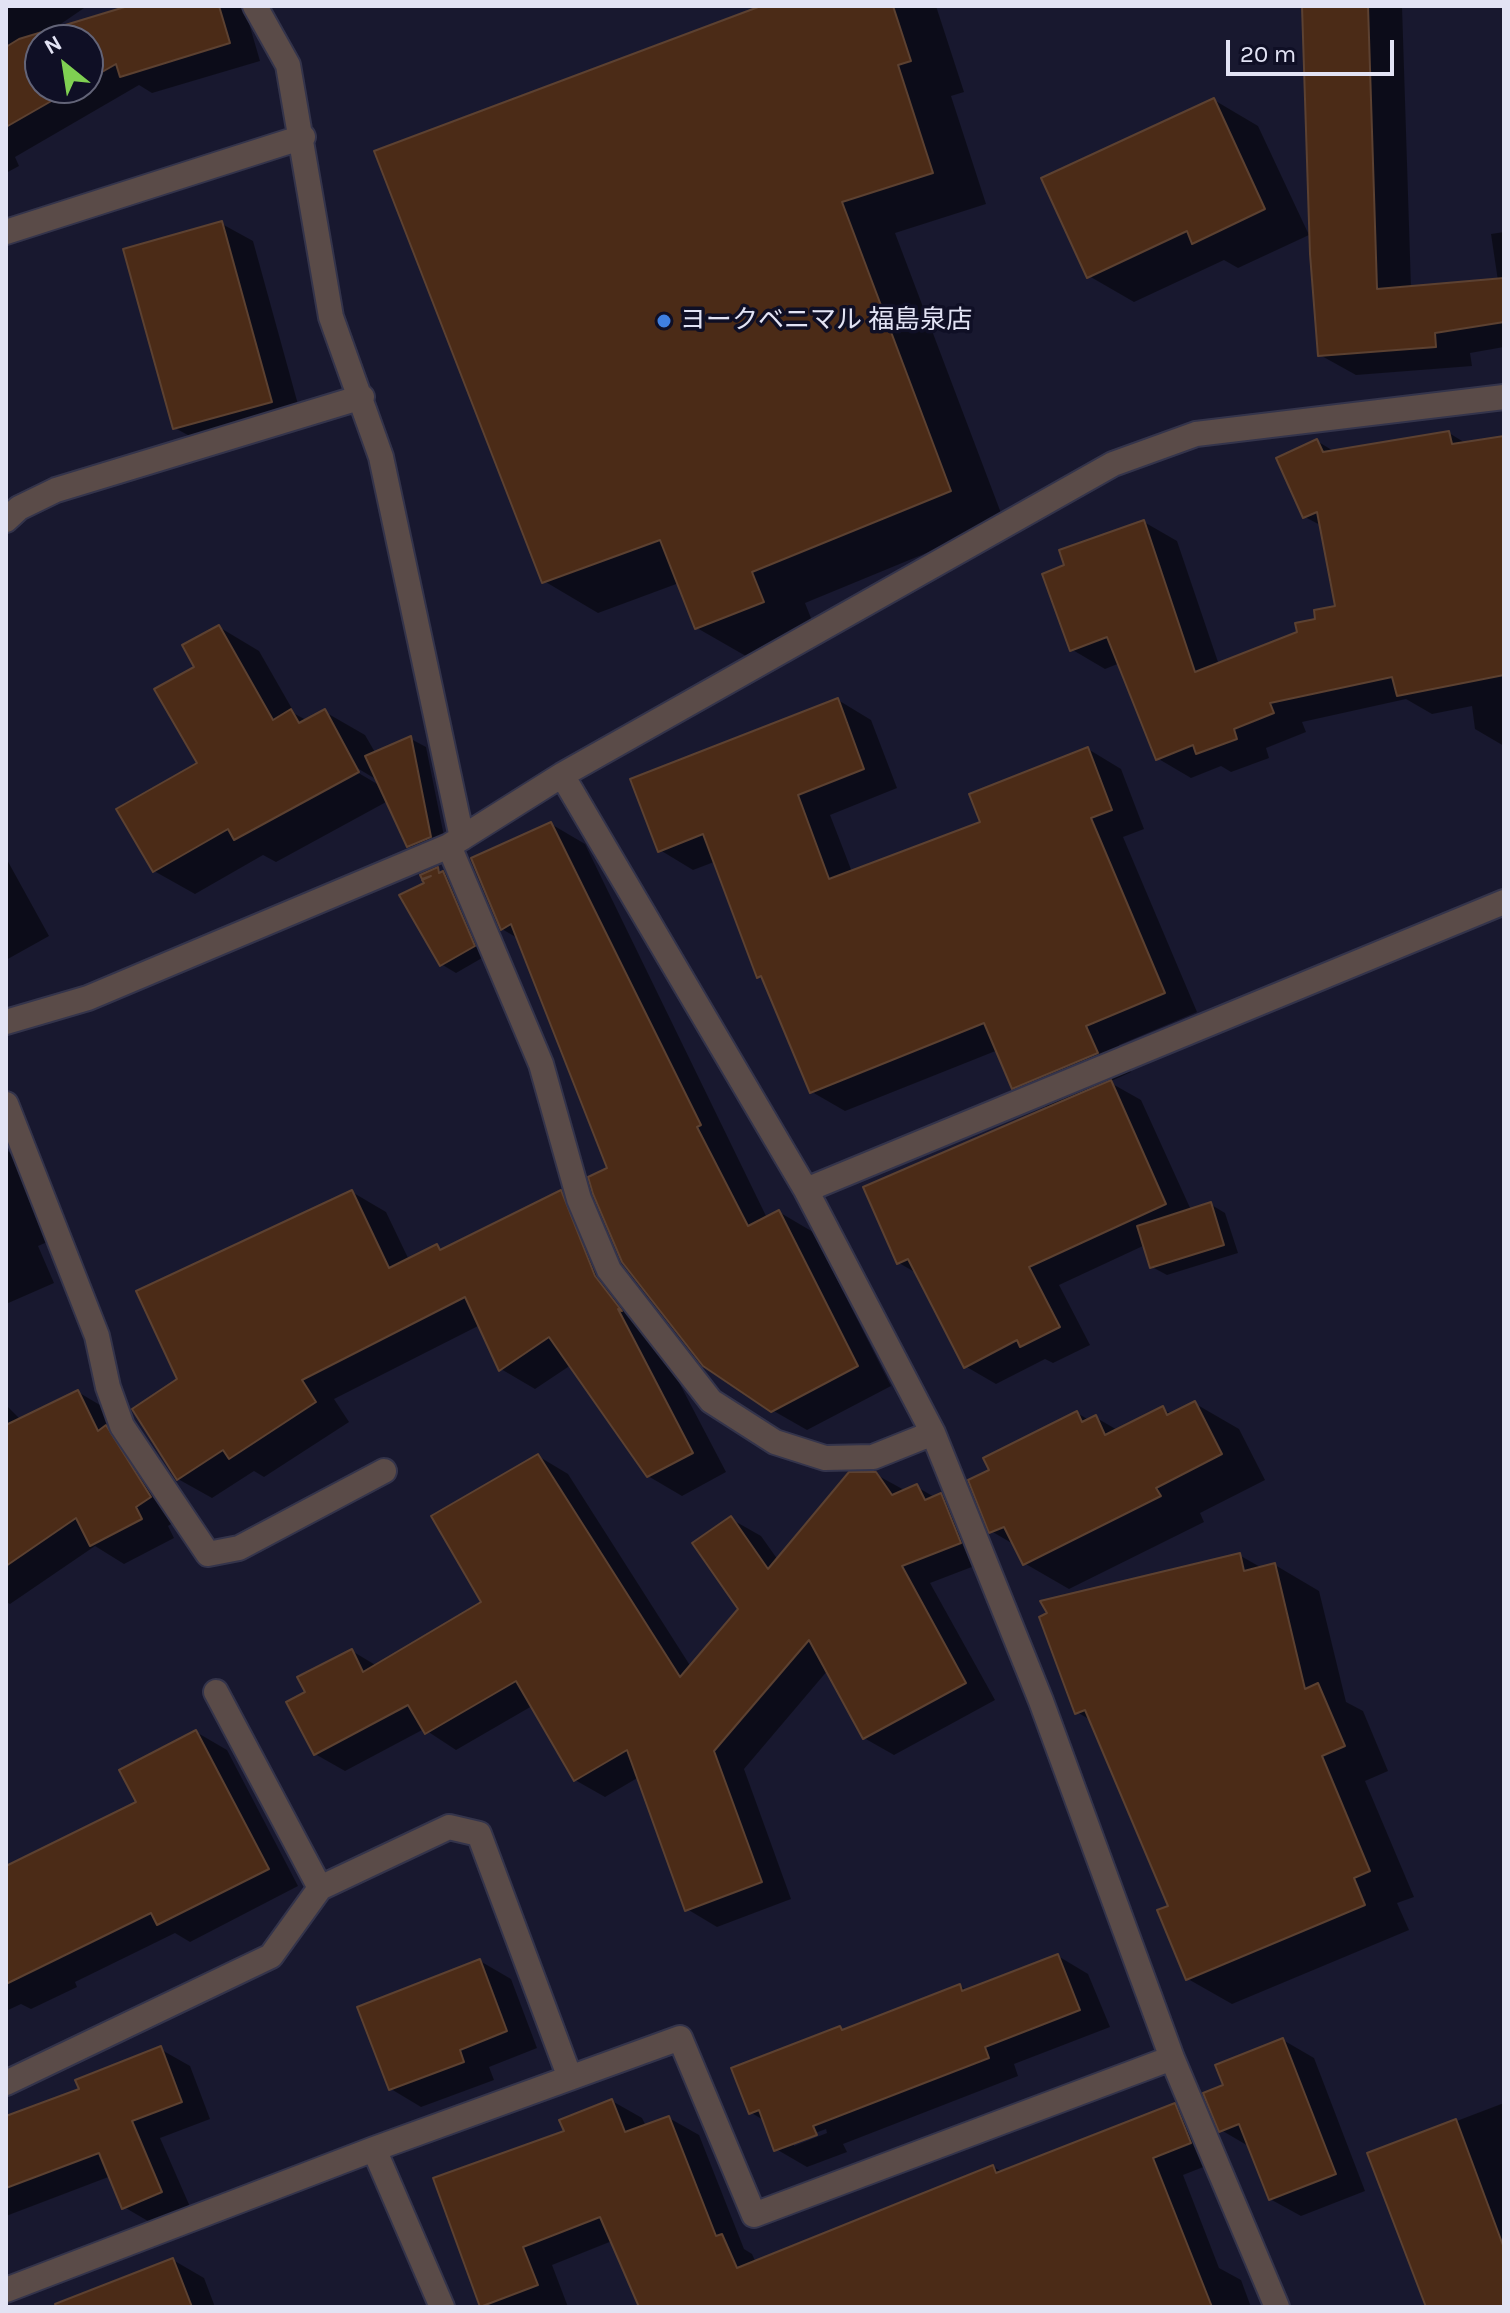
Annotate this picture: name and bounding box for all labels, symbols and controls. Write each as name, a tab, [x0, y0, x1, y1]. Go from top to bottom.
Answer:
north arrow	[24, 24, 104, 104]
scale bar	[1230, 24, 1398, 74]
text: N	[40, 30, 66, 60]
text: 20 m	[1240, 40, 1296, 68]
place label: ヨークベニマル 福島泉店	[680, 305, 972, 337]
marker: ヨークベニマル 福島泉店	[655, 312, 673, 330]

